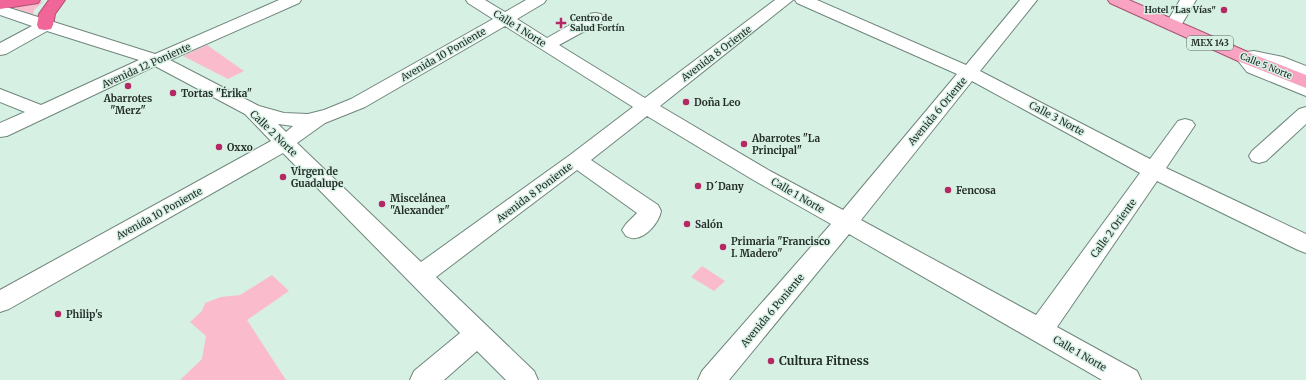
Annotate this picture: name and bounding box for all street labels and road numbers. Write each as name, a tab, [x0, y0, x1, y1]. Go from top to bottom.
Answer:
street label: Calle 1 Norte	[491, 7, 548, 50]
street label: Avenida 8 Oriente	[678, 23, 754, 85]
street label: Avenida 10 Poniente	[397, 25, 488, 85]
road number: MEX 143	[1187, 36, 1233, 50]
street label: Avenida 12 Poniente	[99, 40, 193, 91]
street label: Calle 5 Norte	[1239, 50, 1294, 81]
street label: Avenida 6 Oriente	[904, 75, 970, 149]
street label: Calle 3 Norte	[1027, 98, 1087, 138]
street label: Calle 2 Norte	[247, 107, 300, 159]
street label: Avenida 8 Poniente	[493, 160, 575, 226]
street label: Calle 1 Norte	[769, 175, 827, 216]
street label: Avenida 10 Poniente	[113, 184, 205, 243]
street label: Calle 2 Oriente	[1088, 196, 1139, 260]
street label: Avenida 6 Poniente	[737, 271, 807, 350]
street label: Calle 1 Norte	[1051, 333, 1109, 374]

